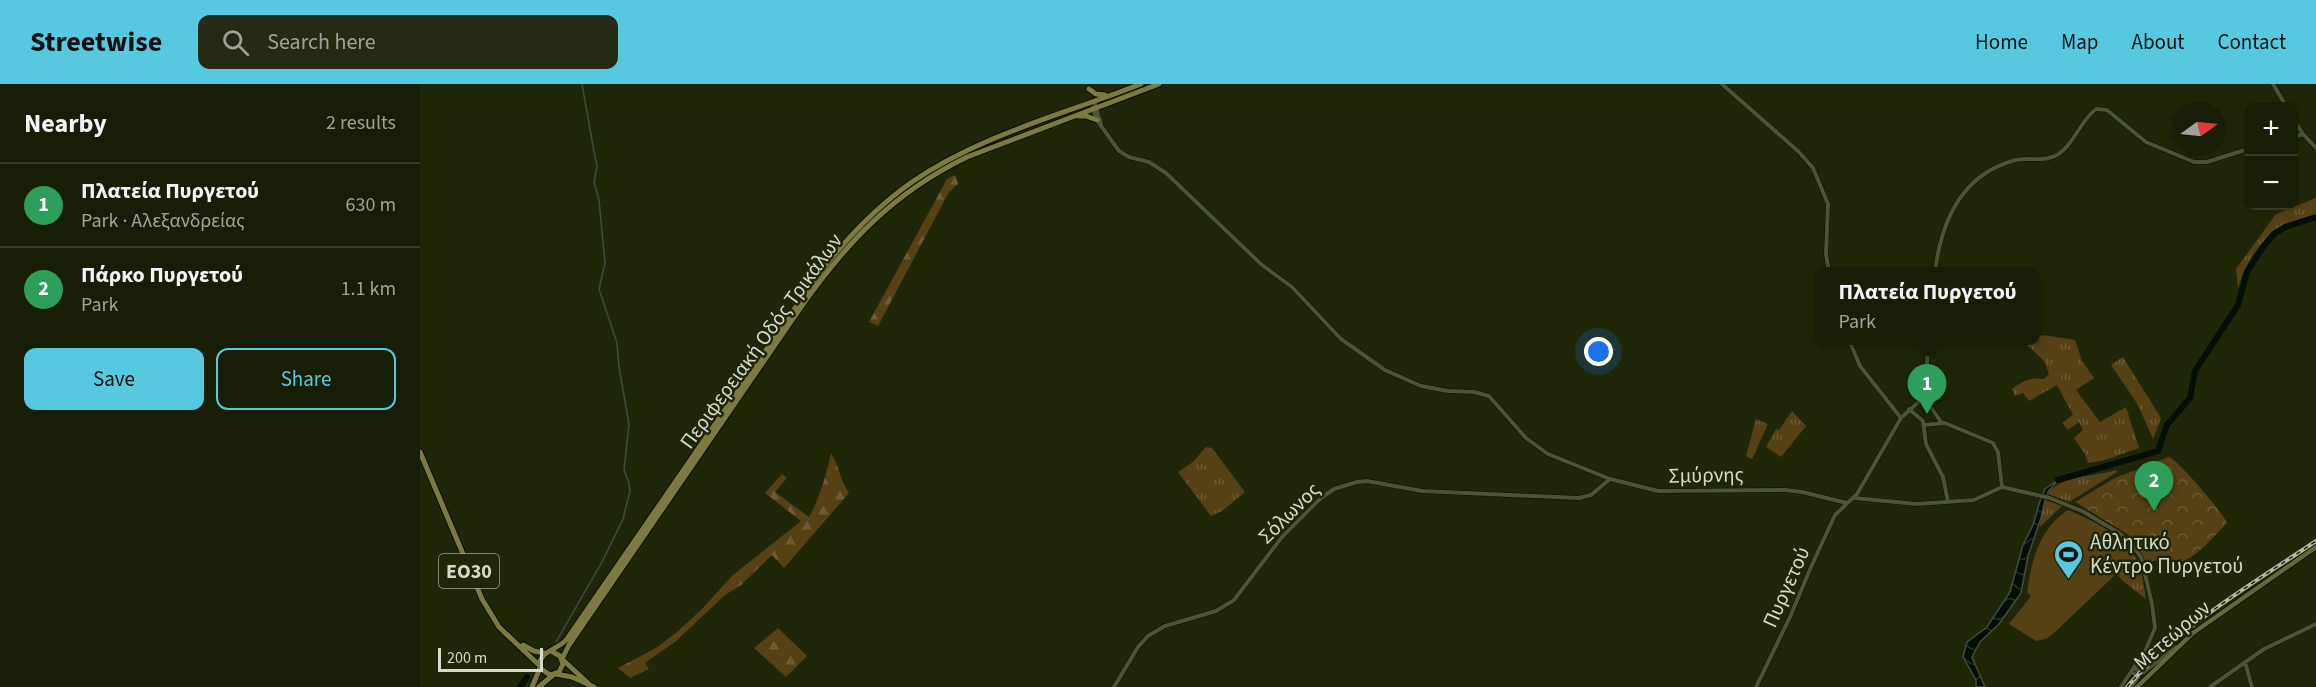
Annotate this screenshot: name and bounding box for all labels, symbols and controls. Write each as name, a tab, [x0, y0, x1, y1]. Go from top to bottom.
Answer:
search box	[198, 15, 618, 69]
text: Streetwise	[30, 22, 162, 62]
icon: search	[219, 26, 252, 59]
text: Search here	[267, 26, 376, 58]
text: Home	[1975, 27, 2028, 57]
text: Map	[2061, 27, 2099, 57]
text: About	[2132, 27, 2184, 57]
text: Contact	[2217, 27, 2286, 57]
north arrow	[2172, 102, 2226, 156]
map controls	[2244, 102, 2298, 210]
button: +	[2244, 102, 2298, 156]
text: Nearby	[24, 105, 107, 142]
text: 2 results	[326, 109, 396, 137]
button: −	[2244, 156, 2298, 210]
text: Πλατεία Πυργετού	[81, 175, 259, 207]
text: 1	[38, 191, 49, 219]
text: 630 m	[346, 191, 396, 219]
text: Park · Αλεξανδρείας	[81, 207, 245, 235]
street label: Περιφερειακή Οδός Τρικάλων	[673, 227, 849, 455]
text: Πάρκο Πυργετού	[81, 259, 243, 291]
popup	[1815, 267, 2040, 345]
text: 2	[38, 275, 49, 303]
text: 1.1 km	[341, 275, 396, 303]
text: Πλατεία Πυργετού	[1838, 276, 2017, 308]
text: Park	[81, 291, 118, 319]
text: Park	[1838, 308, 1876, 336]
your location	[1584, 337, 1613, 366]
button: Save	[24, 348, 204, 410]
button: Share	[216, 348, 396, 410]
pin: 1	[1908, 364, 1946, 414]
street label: Σμύρνης	[1668, 459, 1744, 491]
pin: 2	[2134, 462, 2174, 511]
street label: Σόλωνος	[1251, 475, 1327, 551]
place label: Αθλητικό Κέντρο Πυργετού	[2090, 527, 2243, 581]
sports icon: Αθλητικό Κέντρο Πυργετού	[2053, 538, 2085, 580]
street label: Πυργετού	[1755, 542, 1817, 632]
road number: ΕΟ30	[439, 554, 499, 588]
street label: Μετεώρων	[2127, 593, 2217, 677]
scale bar	[438, 645, 543, 672]
text: 200 m	[447, 647, 487, 669]

